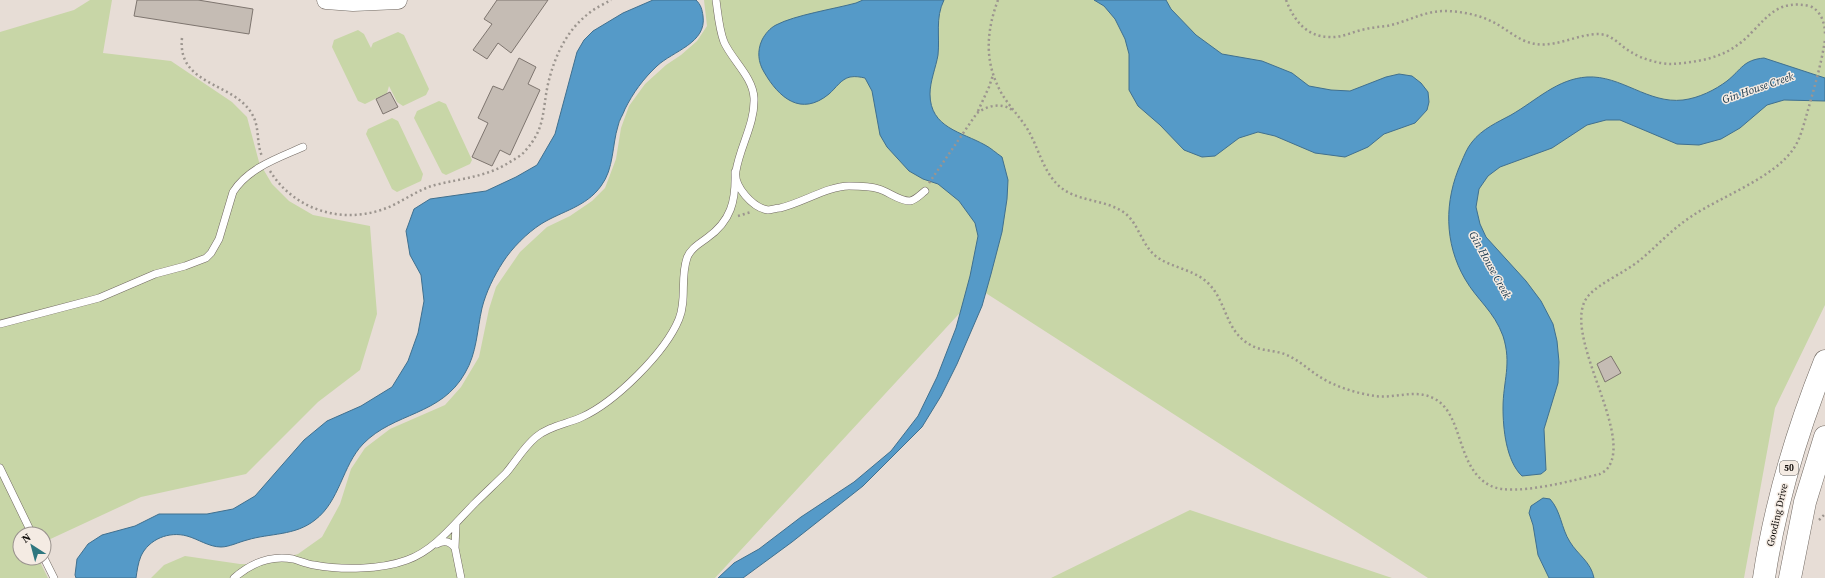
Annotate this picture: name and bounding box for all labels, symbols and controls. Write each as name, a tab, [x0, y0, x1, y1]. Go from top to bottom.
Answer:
water label: Gin House Creek	[1720, 68, 1796, 107]
water label: Gin House Creek	[1465, 229, 1515, 302]
road number: 50	[1780, 461, 1798, 475]
street label: Gooding Drive	[1763, 482, 1791, 548]
north arrow	[12, 526, 52, 566]
text: N	[19, 530, 34, 547]

